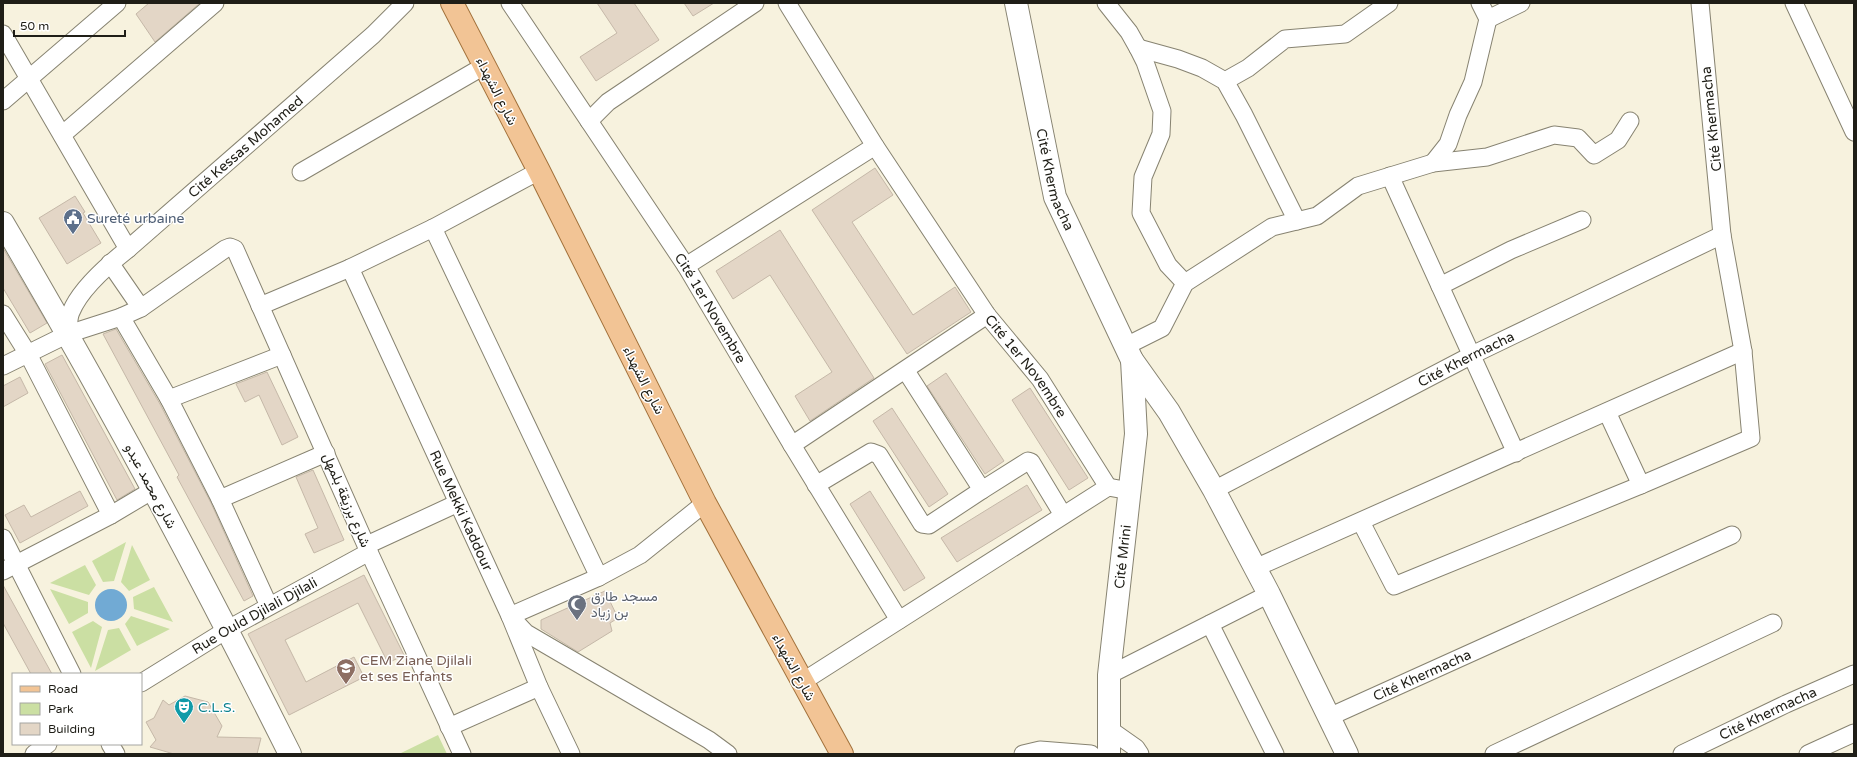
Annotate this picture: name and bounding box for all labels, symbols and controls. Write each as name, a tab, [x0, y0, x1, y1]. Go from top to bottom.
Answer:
scale bar	[14, 12, 125, 38]
text: 50 m	[20, 19, 49, 33]
street label: شارع الشهداء	[470, 54, 521, 129]
street label: Cité Khermacha	[1698, 65, 1725, 172]
street label: Cité Kessas Mohamed	[185, 92, 307, 202]
street label: Cité Khermacha	[1032, 127, 1078, 233]
public building icon: Sureté urbaine	[62, 207, 84, 235]
place label: Sureté urbaine	[87, 210, 185, 227]
street label: Cité 1er Novembre	[671, 250, 750, 366]
street label: Cité 1er Novembre	[981, 311, 1070, 421]
street label: Cité Khermacha	[1415, 328, 1517, 391]
street label: شارع الشهداء	[617, 343, 668, 418]
street label: شارع محمد عبدو	[119, 441, 180, 533]
street label: Rue Mekki Kaddour	[426, 448, 496, 574]
street label: شارع برزيقة بلمهل	[317, 450, 374, 551]
street label: Cité Mrini	[1111, 524, 1135, 590]
street label: Rue Ould Djilali Djilali	[189, 574, 320, 658]
place label: مسجد طارق بن زياد	[591, 588, 658, 621]
mosque icon: مسجد طارق بن زياد	[566, 593, 588, 621]
street label: شارع الشهداء	[766, 631, 819, 705]
street label: Cité Khermacha	[1370, 646, 1474, 705]
place label: CEM Ziane Djilali et ses Enfants	[360, 652, 472, 685]
school or university icon: CEM Ziane Djilali et ses Enfants	[335, 657, 357, 685]
legend	[12, 673, 142, 745]
text: Road	[48, 682, 78, 696]
street label: Cité Khermacha	[1716, 684, 1819, 744]
theatre icon: C.L.S.	[173, 696, 195, 724]
place label: C.L.S.	[198, 699, 235, 716]
text: Park	[48, 702, 74, 716]
text: Building	[48, 722, 95, 736]

